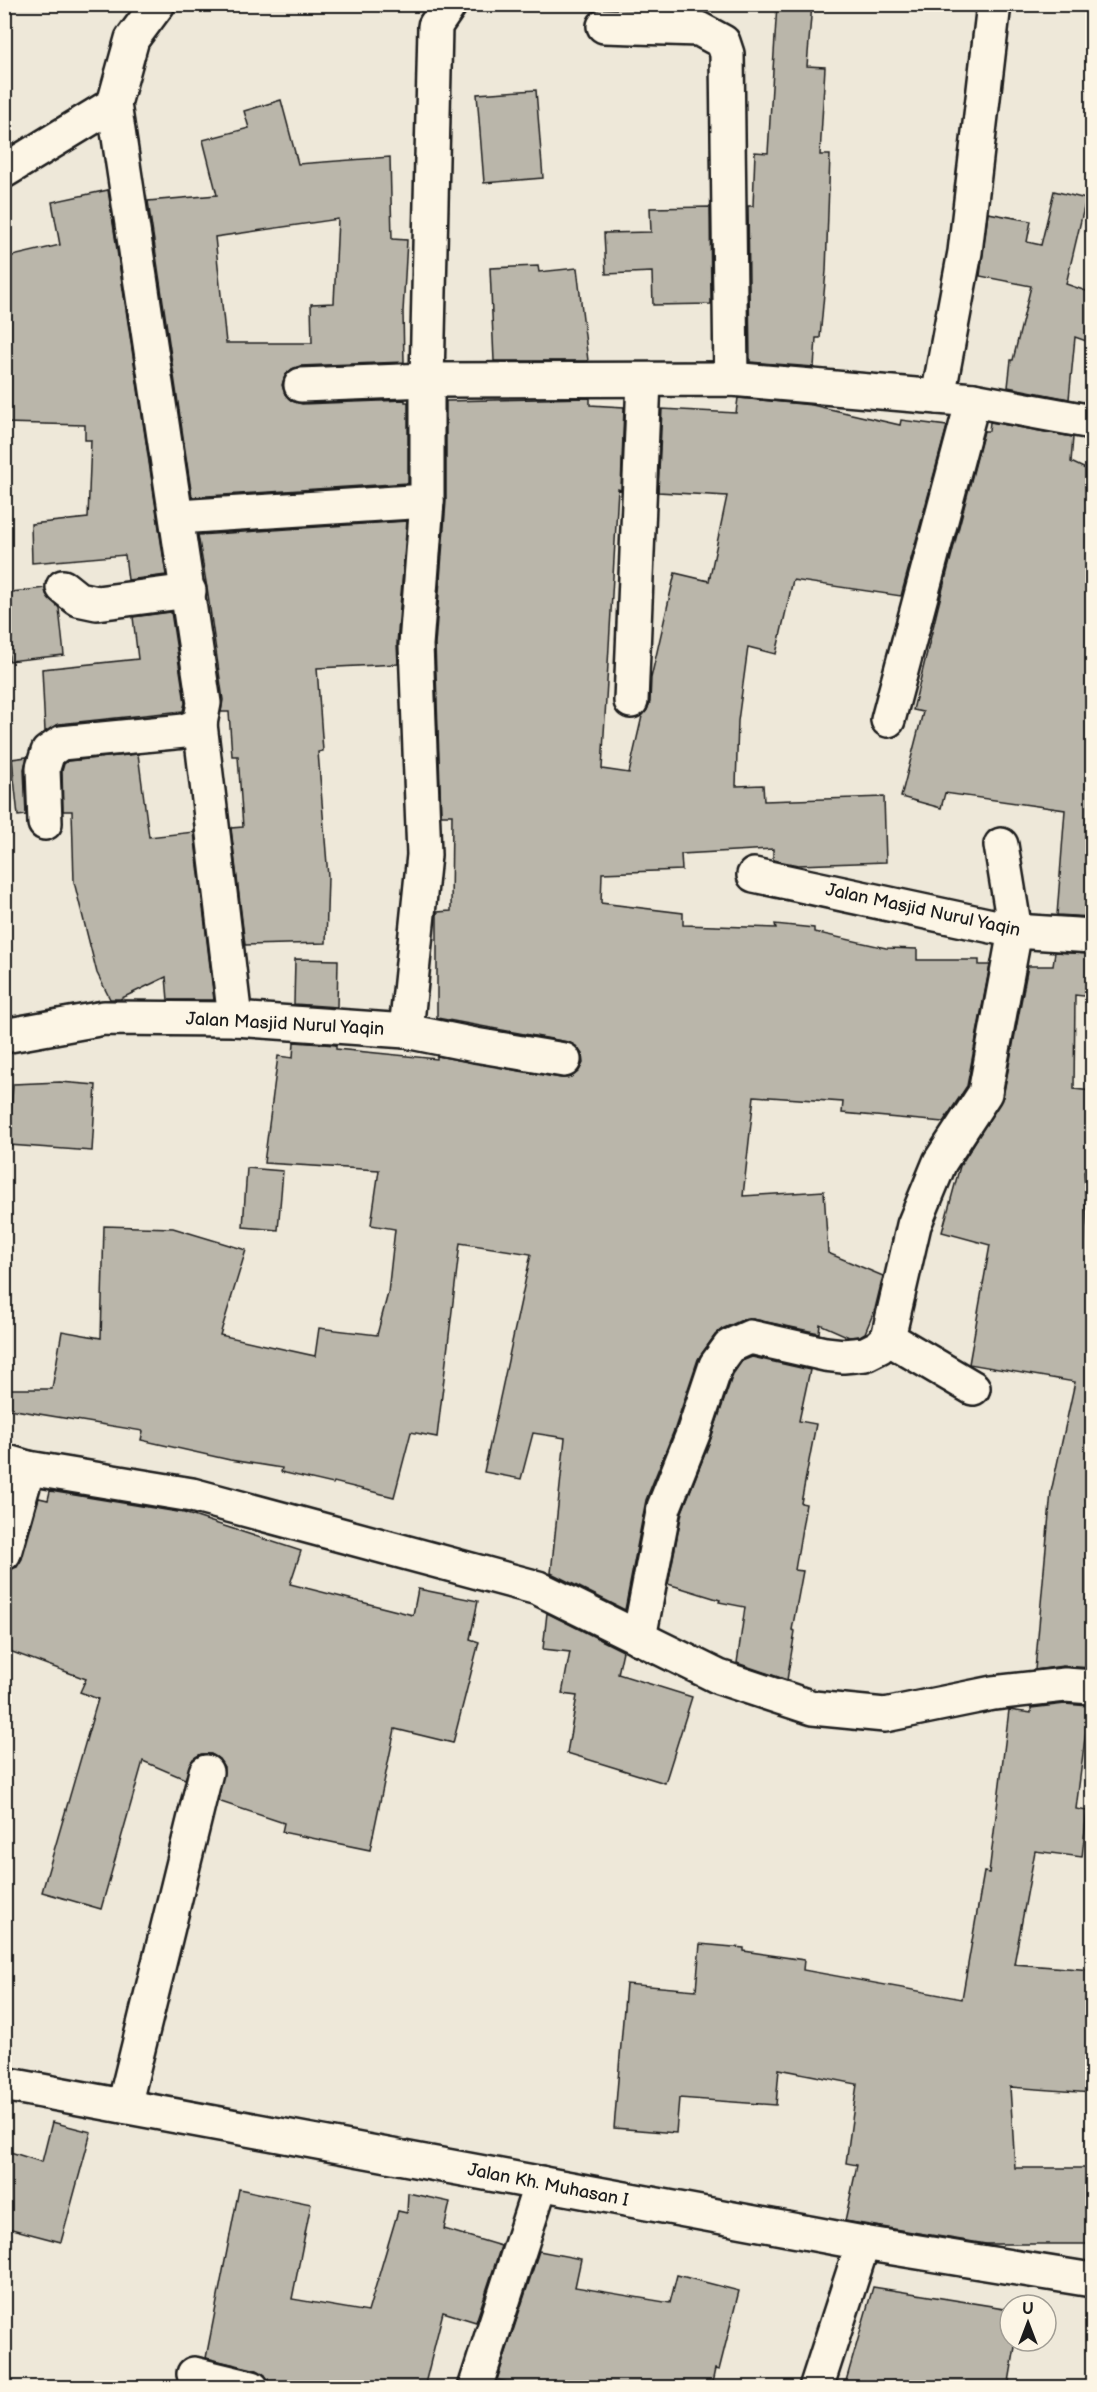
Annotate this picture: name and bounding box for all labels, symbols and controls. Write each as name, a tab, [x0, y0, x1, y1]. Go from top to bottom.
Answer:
street label: Jalan Masjid Nurul Yaqin	[824, 879, 1022, 941]
street label: Jalan Masjid Nurul Yaqin	[185, 1008, 385, 1040]
street label: Jalan Kh. Muhasan I	[466, 2159, 630, 2211]
north arrow	[998, 2293, 1058, 2353]
text: U	[1022, 2300, 1034, 2319]

